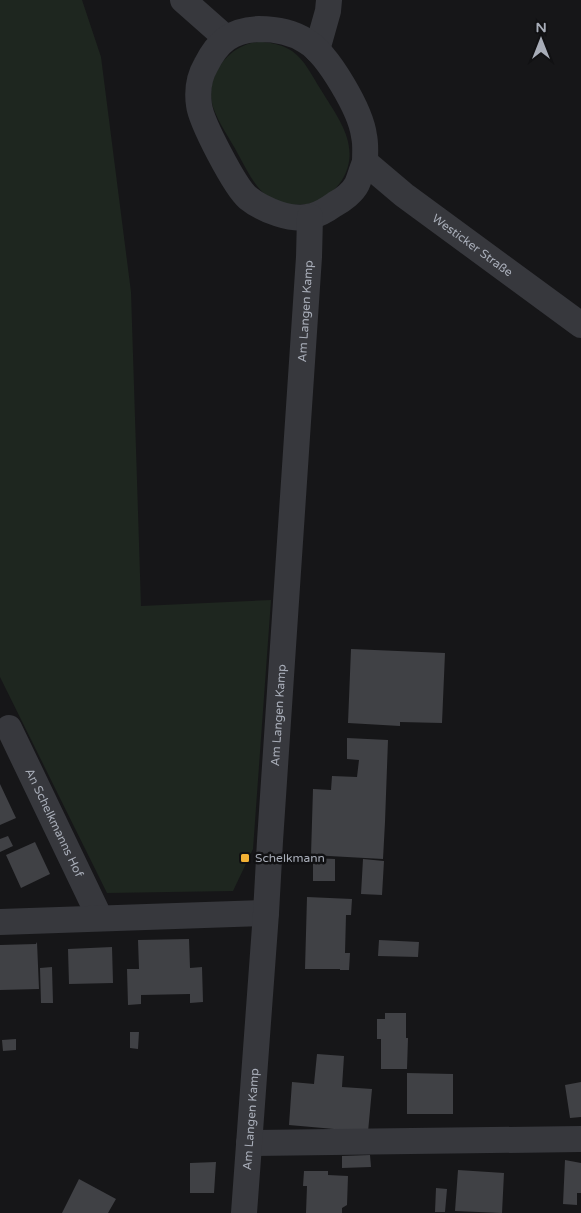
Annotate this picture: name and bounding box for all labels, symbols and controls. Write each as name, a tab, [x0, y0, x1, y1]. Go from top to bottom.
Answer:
north arrow	[516, 15, 566, 65]
text: N	[535, 19, 547, 36]
street label: Westicker Straße	[430, 211, 516, 280]
street label: Am Langen Kamp	[295, 260, 316, 363]
street label: Am Langen Kamp	[268, 664, 289, 767]
street label: An Schelkmanns Hof	[22, 766, 87, 880]
place label: Schelkmann	[255, 851, 325, 865]
marker: Schelkmann	[239, 852, 251, 864]
street label: Am Langen Kamp	[240, 1068, 262, 1171]

